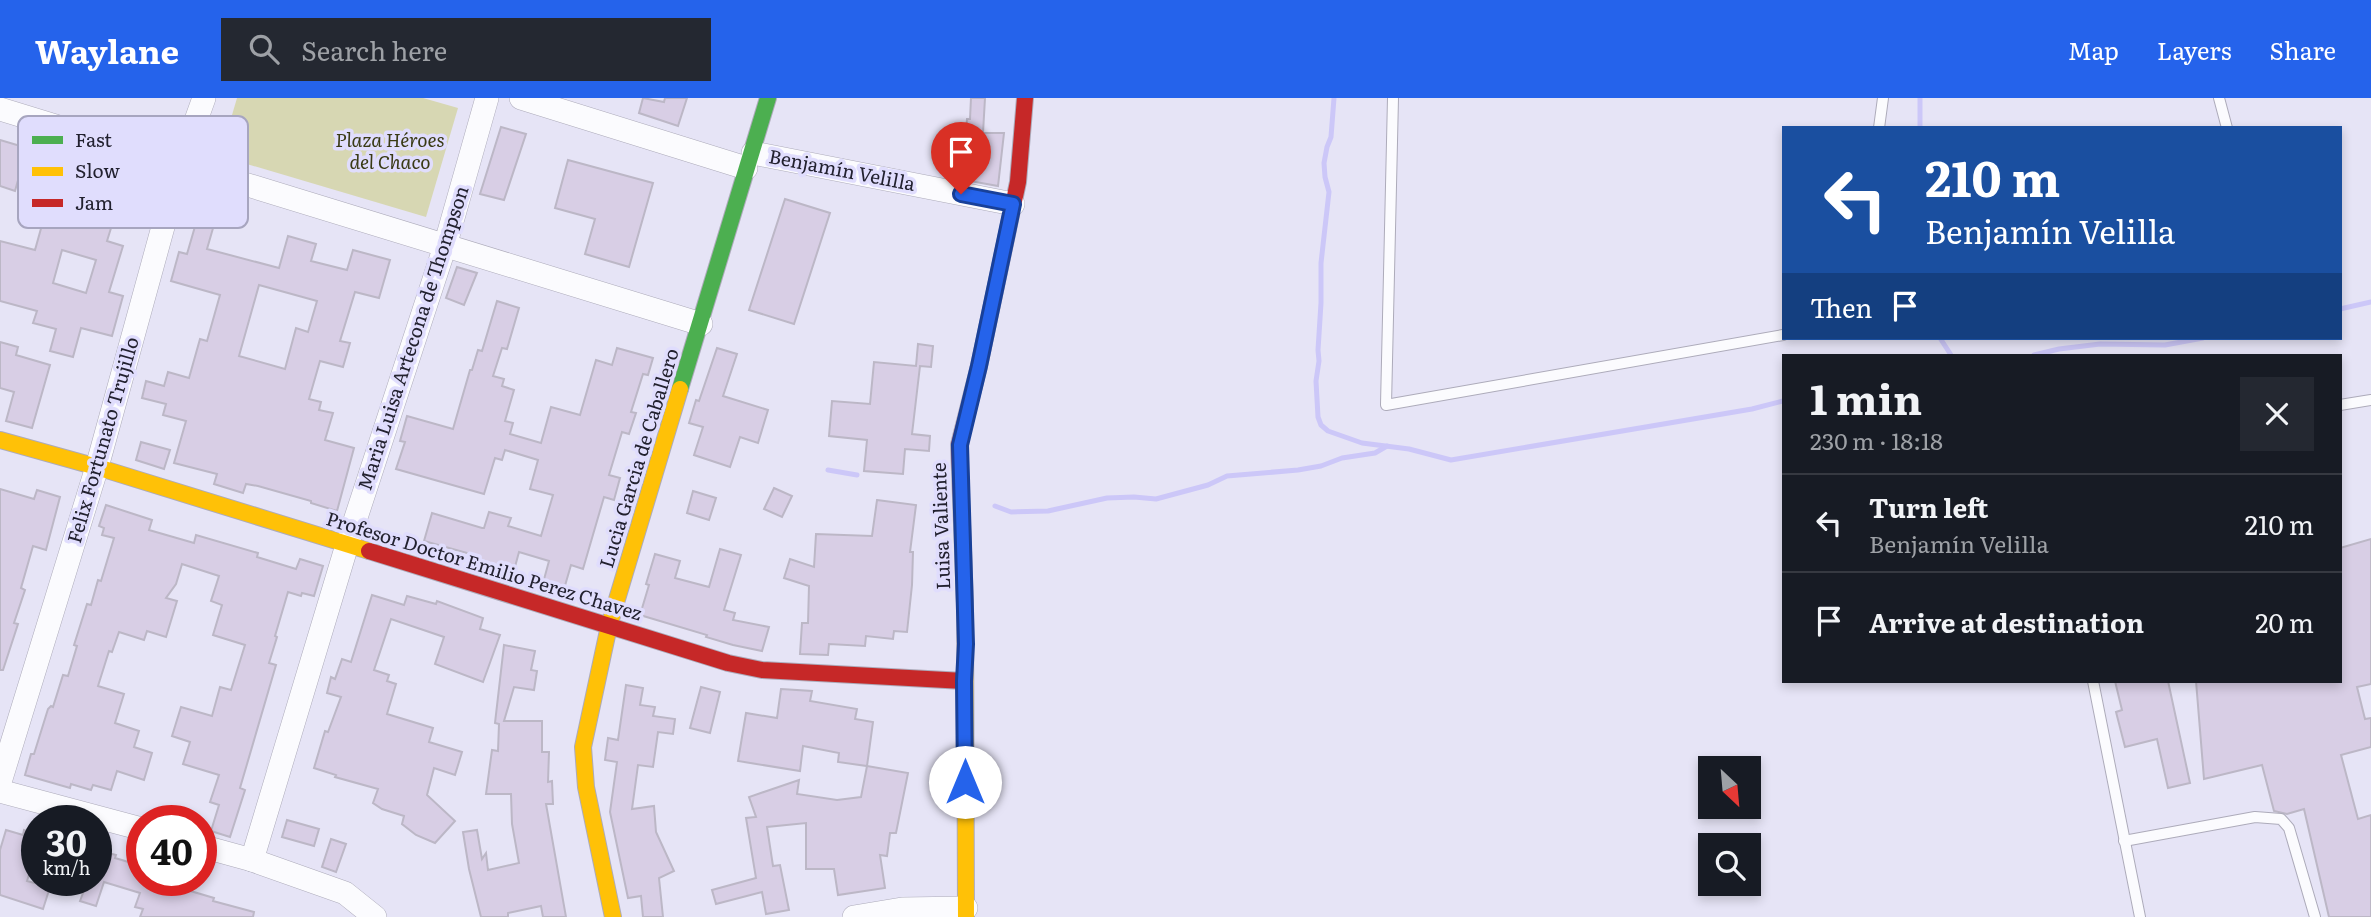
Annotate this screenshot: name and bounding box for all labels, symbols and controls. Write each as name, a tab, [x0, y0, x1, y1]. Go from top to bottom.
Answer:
search box	[221, 18, 711, 81]
text: Waylane	[35, 25, 179, 74]
icon: search	[245, 30, 283, 68]
text: Search here	[301, 30, 447, 69]
text: Map	[2068, 32, 2119, 67]
text: Layers	[2157, 32, 2231, 67]
text: Share	[2269, 32, 2336, 67]
legend	[18, 116, 248, 228]
pin	[931, 122, 991, 194]
text: Fast	[75, 125, 112, 153]
park label: Plaza Héroes del Chaco	[335, 125, 445, 175]
icon: arrive	[942, 133, 980, 171]
text: 210 m	[1925, 139, 2060, 212]
street label: Benjamín Velilla	[767, 141, 919, 197]
icon: left	[1810, 154, 1901, 245]
text: Slow	[75, 156, 120, 184]
street label: Maria Luisa Artecona de Thompson	[349, 182, 475, 494]
text: Jam	[75, 188, 113, 216]
text: Benjamín Velilla	[1925, 206, 2175, 254]
text: Then	[1810, 287, 1872, 326]
icon: arrive	[1886, 287, 1924, 325]
street label: Felix Fortunato Trujillo	[59, 333, 145, 546]
street label: Lucia Garcia de Caballero	[591, 344, 685, 571]
text: 1 min	[1810, 366, 1922, 428]
button: close	[2240, 377, 2314, 451]
text: 230 m · 18:18	[1810, 423, 1943, 457]
street label: Luisa Valiente	[924, 462, 956, 590]
text: Turn left	[1869, 487, 1988, 526]
street label: Profesor Doctor Emilio Perez Chavez	[323, 504, 646, 627]
icon: left	[1810, 504, 1848, 542]
text: 210 m	[2245, 504, 2314, 543]
text: Benjamín Velilla	[1869, 526, 2049, 560]
icon: arrive	[1810, 602, 1848, 640]
text: Arrive at destination	[1869, 602, 2144, 641]
text: 20 m	[2255, 602, 2314, 641]
position arrow	[928, 745, 1002, 819]
north arrow	[1698, 756, 1760, 819]
map controls	[1698, 756, 1761, 896]
speed limit sign: 40	[126, 805, 217, 896]
text: 30	[46, 815, 87, 867]
button: search	[1698, 833, 1761, 896]
text: km/h	[43, 854, 90, 881]

